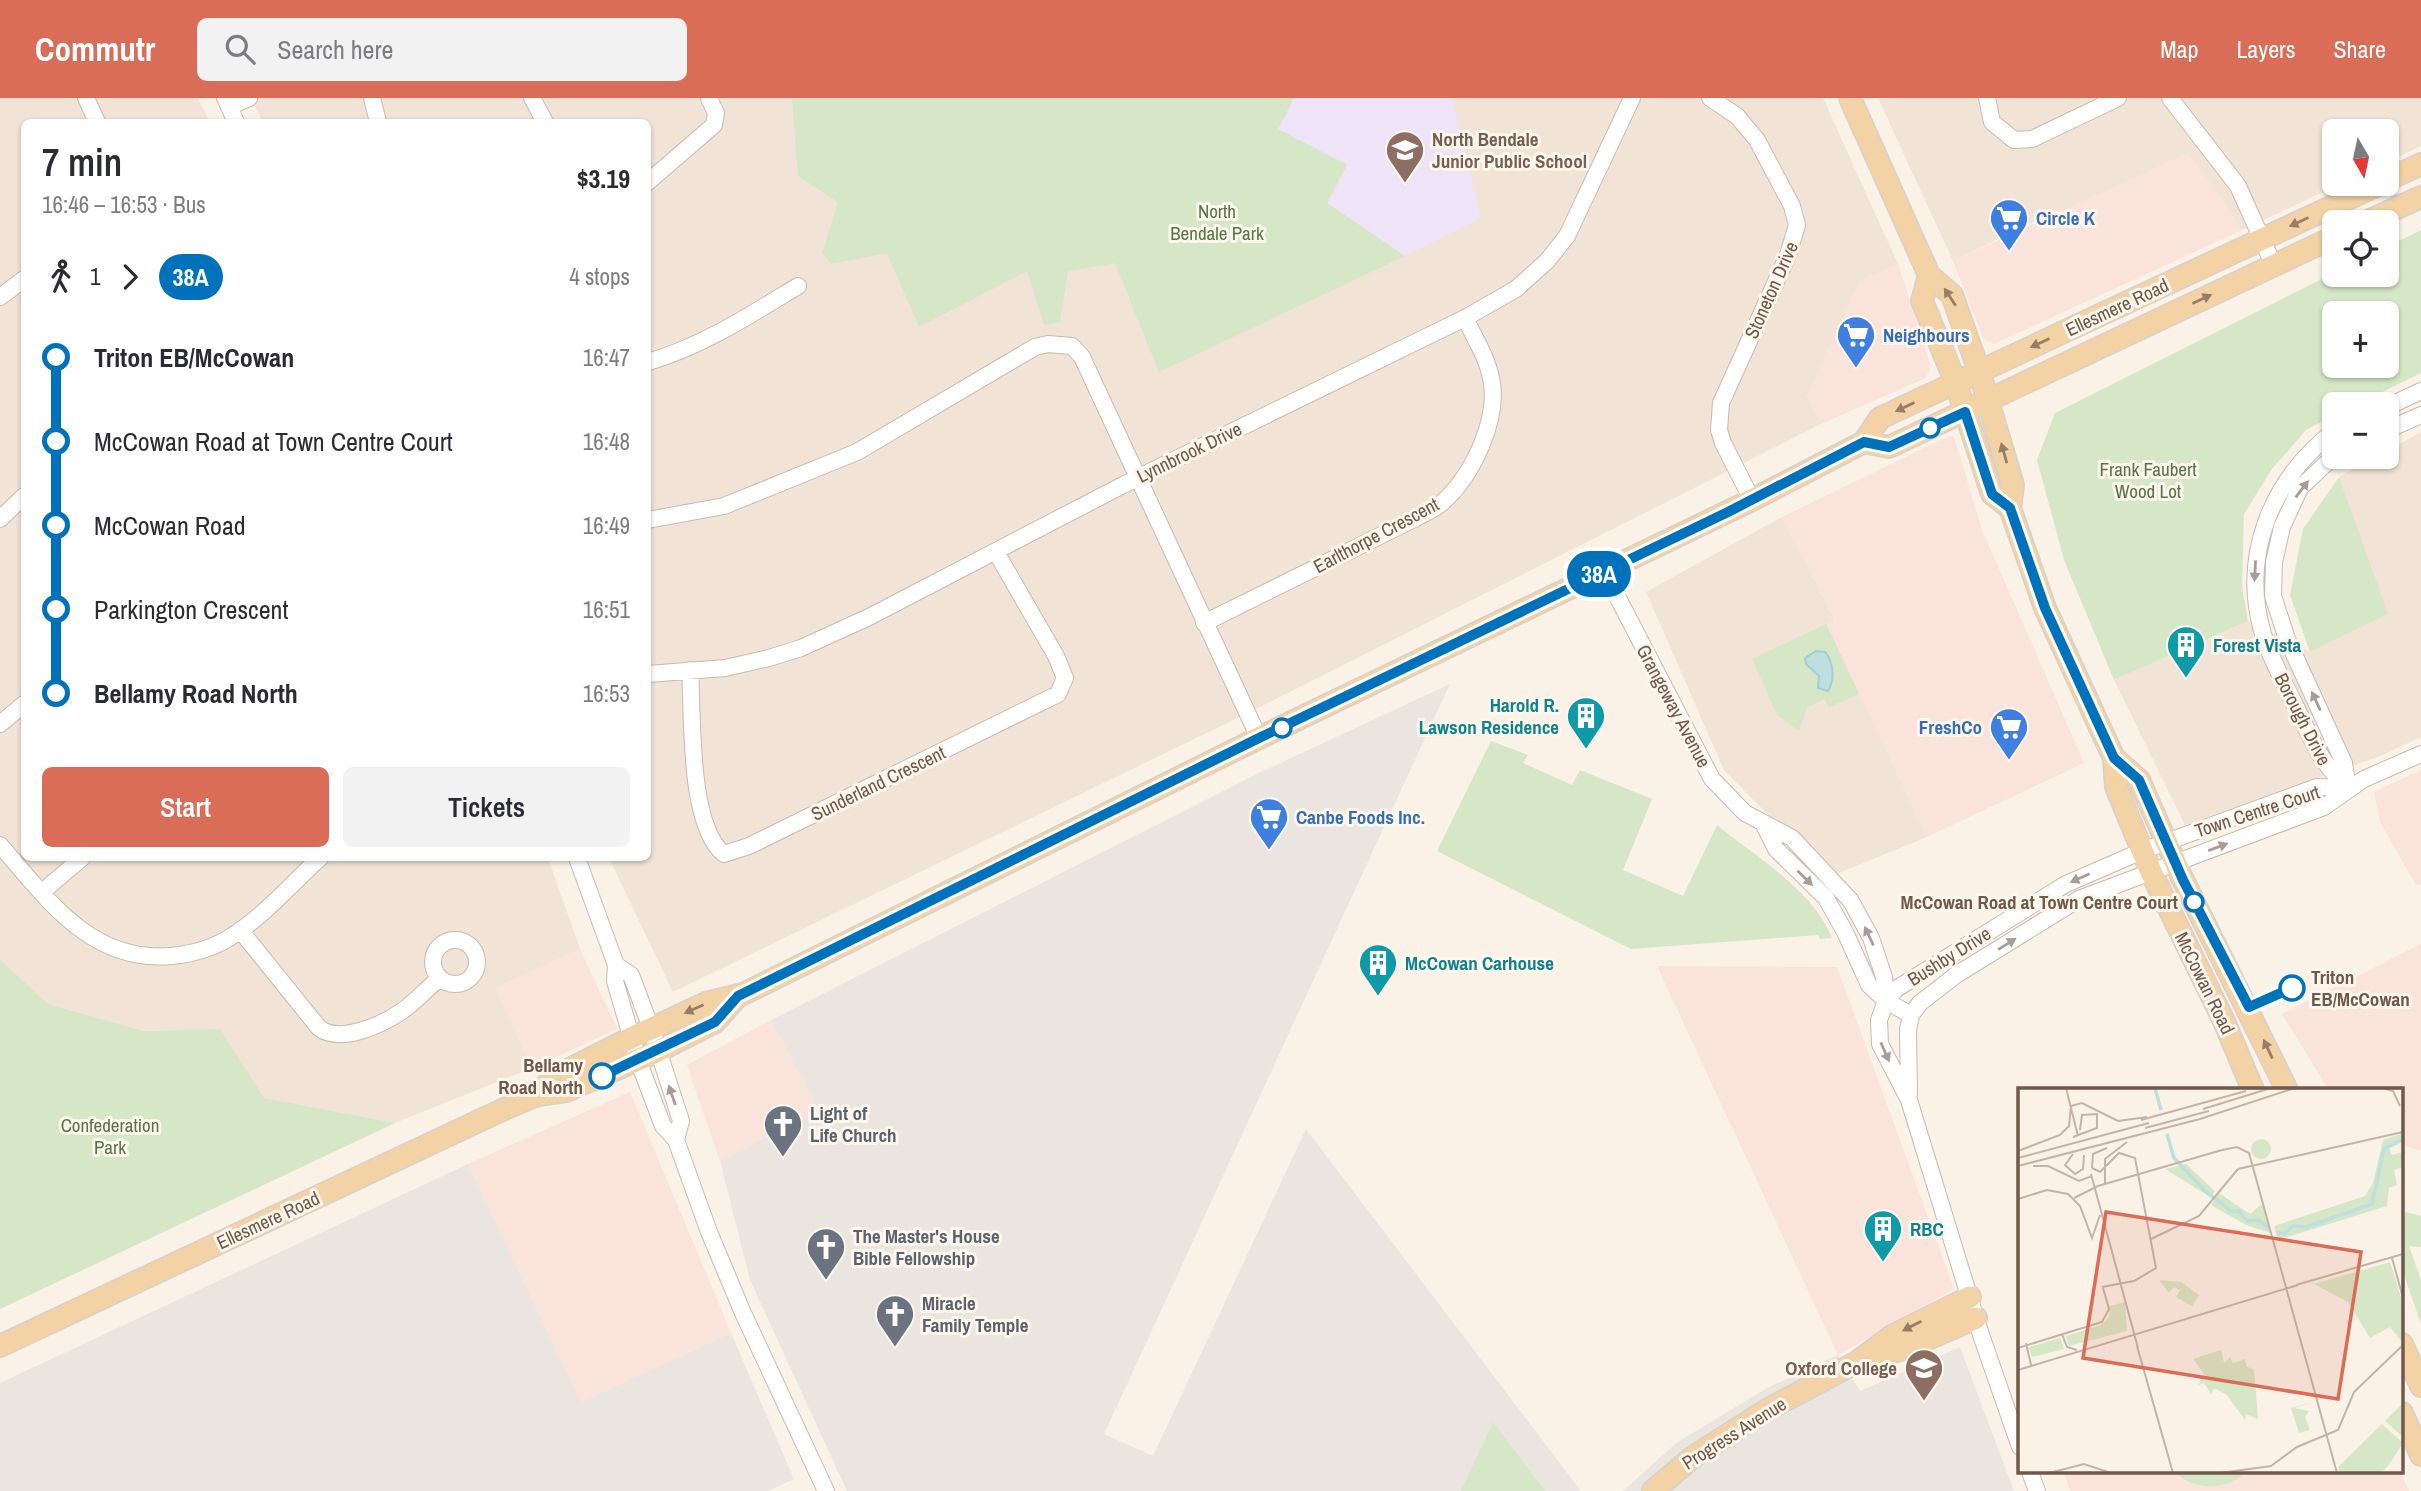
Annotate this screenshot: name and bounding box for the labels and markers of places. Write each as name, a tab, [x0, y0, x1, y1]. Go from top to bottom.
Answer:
place label: North Bendale Junior Public School	[1432, 126, 1587, 174]
school or university icon: North Bendale Junior Public School	[1384, 129, 1426, 184]
supermarket icon: Circle K	[1988, 197, 2030, 252]
place label: Circle K	[2036, 205, 2096, 231]
supermarket icon: Neighbours	[1835, 314, 1877, 369]
place label: Neighbours	[1883, 322, 1970, 348]
unlabelled marker	[1920, 418, 1940, 438]
building icon: Forest Vista	[2165, 624, 2207, 679]
place label: Forest Vista	[2213, 632, 2301, 658]
place label: Harold R. Lawson Residence	[1419, 692, 1559, 740]
building icon: Harold R. Lawson Residence	[1565, 695, 1607, 750]
supermarket icon: FreshCo	[1988, 706, 2030, 761]
place label: FreshCo	[1919, 714, 1982, 740]
unlabelled marker	[1272, 718, 1292, 738]
supermarket icon: Canbe Foods Inc.	[1248, 796, 1290, 851]
place label: Canbe Foods Inc.	[1296, 804, 1425, 830]
place label: McCowan Road at Town Centre Court	[1900, 889, 2178, 915]
marker: McCowan Road at Town Centre Court	[2184, 892, 2204, 912]
building icon: McCowan Carhouse	[1357, 942, 1399, 997]
place label: McCowan Carhouse	[1405, 950, 1554, 976]
place label: Triton EB/McCowan	[2311, 964, 2410, 1012]
marker: Triton EB/McCowan	[2279, 975, 2305, 1001]
place label: Bellamy Road North	[498, 1052, 583, 1100]
marker: Bellamy Road North	[589, 1063, 615, 1089]
place label: Light of Life Church	[810, 1100, 897, 1148]
church icon: Light of Life Church	[762, 1103, 804, 1158]
building icon: RBC	[1862, 1208, 1904, 1263]
place label: RBC	[1910, 1216, 1944, 1242]
place label: The Master's House Bible Fellowship	[853, 1223, 1000, 1271]
church icon: The Master's House Bible Fellowship	[805, 1226, 847, 1281]
place label: Miracle Family Temple	[922, 1290, 1029, 1338]
church icon: Miracle Family Temple	[874, 1293, 916, 1348]
school or university icon: Oxford College	[1903, 1347, 1945, 1402]
place label: Oxford College	[1785, 1355, 1897, 1381]

